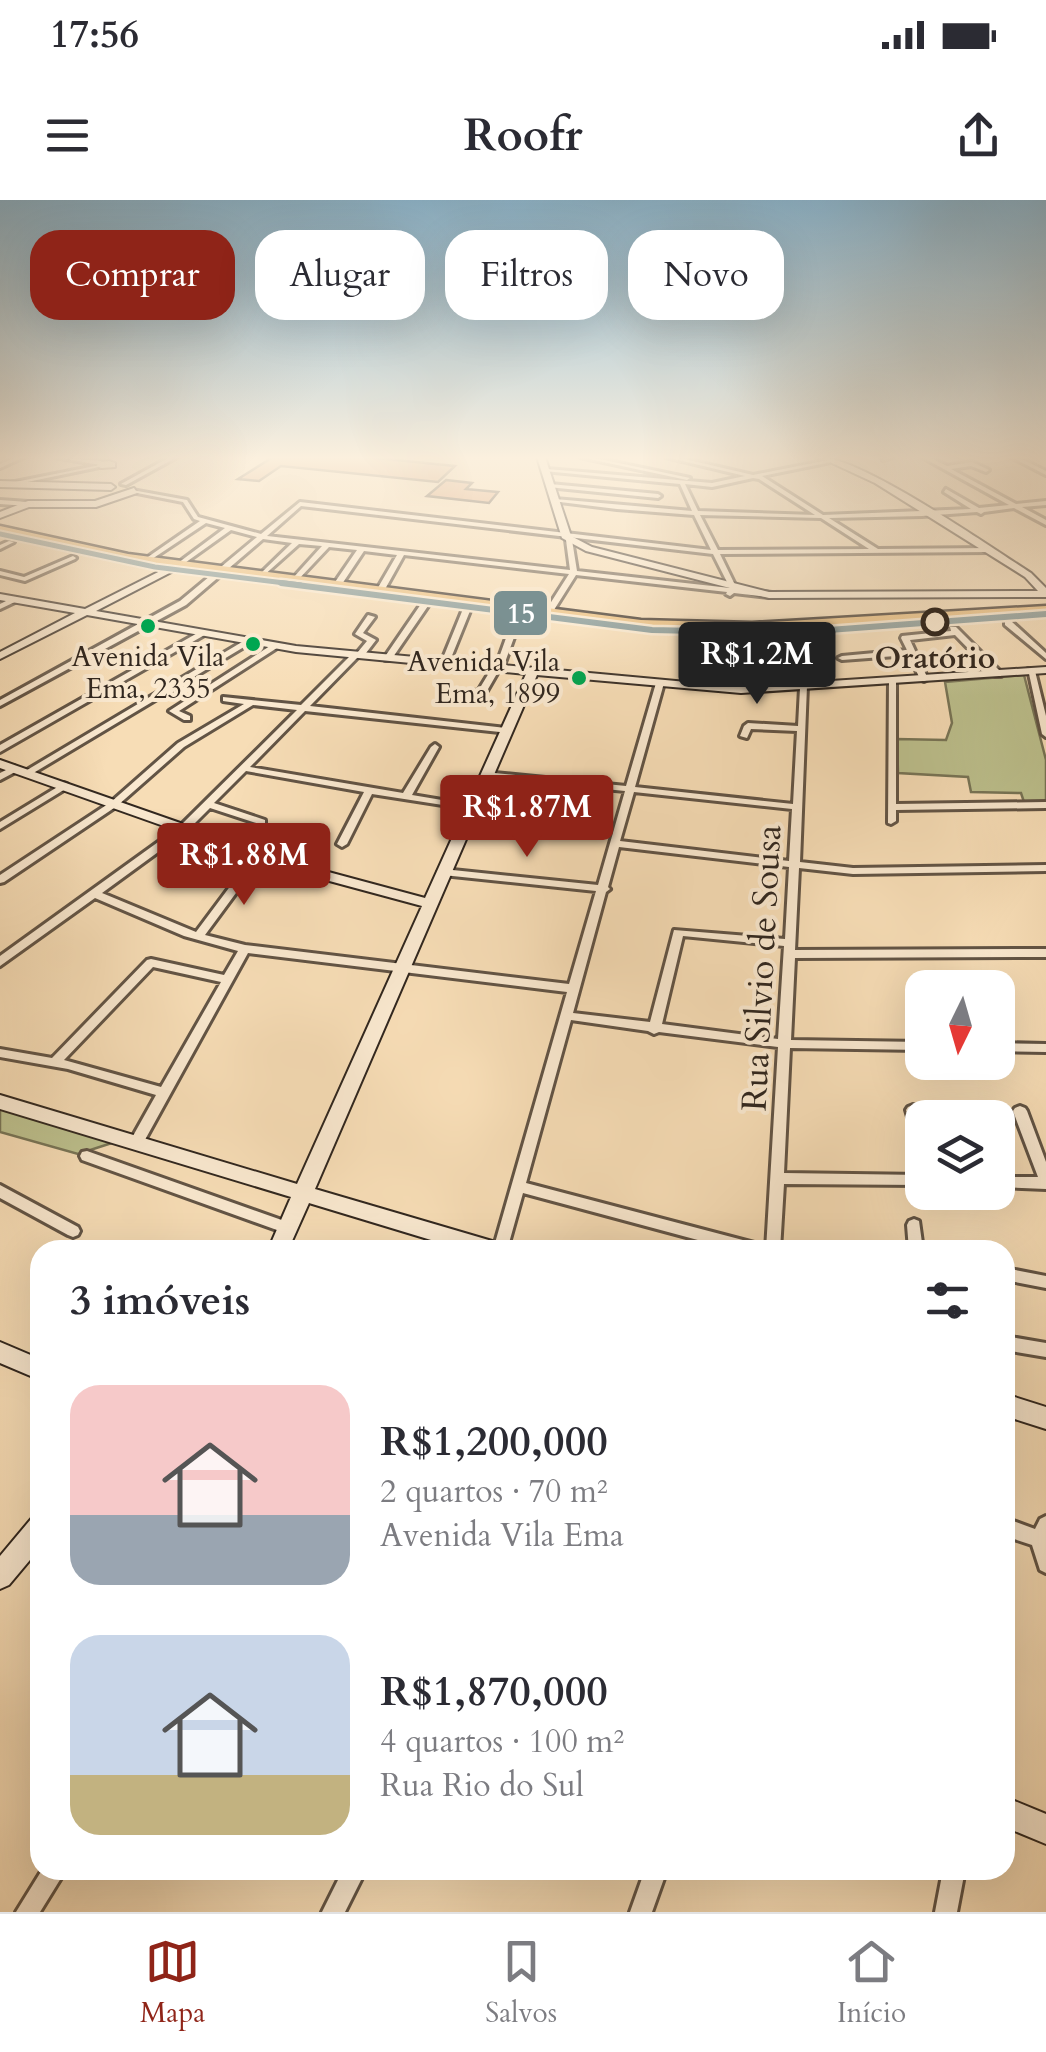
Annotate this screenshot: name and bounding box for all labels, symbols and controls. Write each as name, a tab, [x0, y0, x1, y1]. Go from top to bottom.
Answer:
text: 17:56	[50, 9, 139, 61]
text: Roofr	[463, 105, 583, 166]
icon: menu	[40, 108, 95, 163]
icon: share	[951, 108, 1006, 163]
chip: Comprar	[30, 230, 235, 320]
chip: Alugar	[255, 230, 425, 320]
chip: Filtros	[445, 230, 608, 320]
chip: Novo	[628, 230, 784, 320]
line badge: 15	[492, 589, 549, 637]
text: 15	[507, 595, 535, 633]
marker: Oratório	[922, 609, 948, 635]
marker: Avenida Vila Ema, 2335	[138, 616, 158, 636]
pin: R$1.2M	[676, 622, 838, 707]
text: R$1.2M	[700, 632, 814, 676]
unlabelled marker	[243, 634, 263, 654]
place label: Avenida Vila Ema, 2335	[72, 638, 224, 708]
place label: Oratório	[875, 638, 995, 679]
place label: Avenida Vila Ema, 1899	[407, 643, 560, 713]
marker: Avenida Vila Ema, 1899	[569, 668, 589, 688]
pin: R$1.87M	[435, 775, 619, 860]
text: R$1.87M	[462, 785, 592, 829]
pin: R$1.88M	[152, 823, 336, 908]
street label: Rua Silvio de Sousa	[731, 824, 793, 1112]
text: R$1.88M	[179, 833, 309, 877]
north arrow	[905, 970, 1015, 1080]
map controls	[905, 970, 1015, 1210]
button: layers	[905, 1100, 1015, 1210]
text: 3 imóveis	[70, 1272, 250, 1329]
icon: filters	[920, 1273, 975, 1328]
text: R$1,200,000	[380, 1413, 608, 1470]
icon: home	[150, 1425, 270, 1545]
text: 2 quartos · 70 m²	[380, 1470, 608, 1514]
text: Avenida Vila Ema	[380, 1514, 624, 1558]
text: R$1,870,000	[380, 1663, 608, 1720]
icon: home	[150, 1675, 270, 1795]
text: 4 quartos · 100 m²	[380, 1720, 624, 1764]
text: Rua Rio do Sul	[380, 1764, 584, 1808]
tab: Mapa	[140, 1934, 205, 2032]
tab: Salvos	[485, 1934, 557, 2032]
tab: Início	[837, 1934, 906, 2032]

